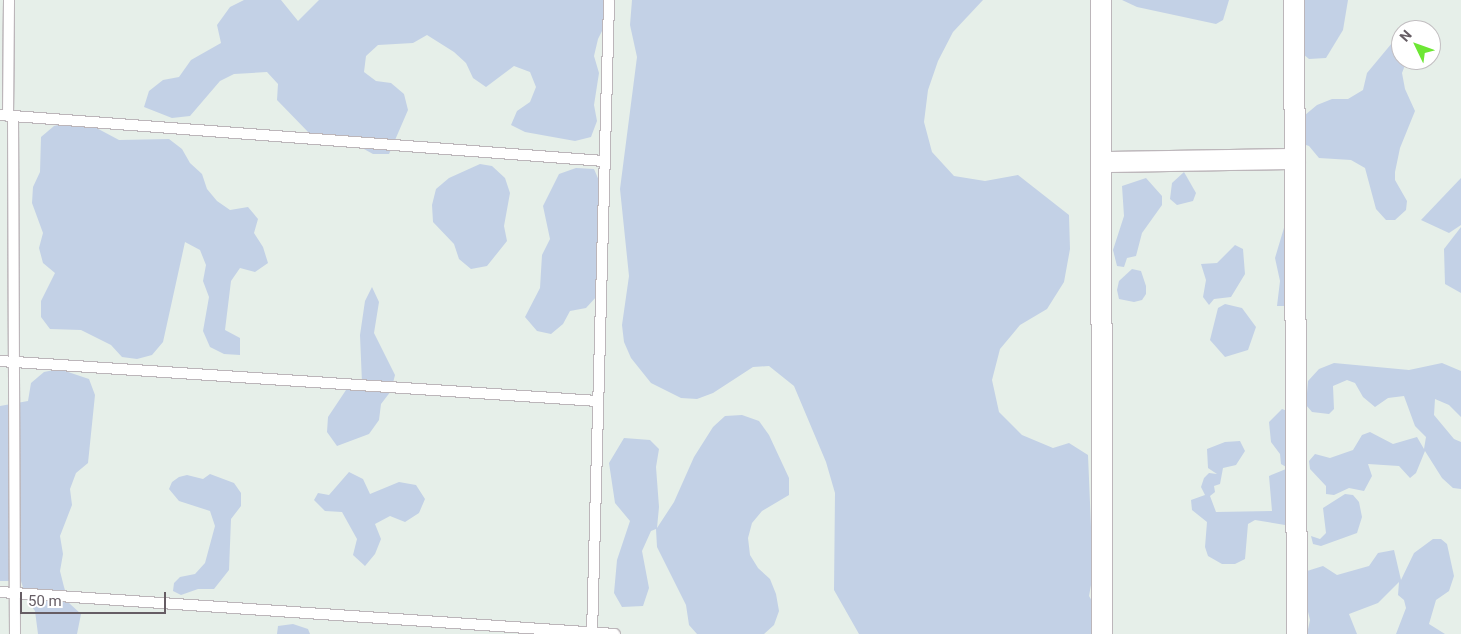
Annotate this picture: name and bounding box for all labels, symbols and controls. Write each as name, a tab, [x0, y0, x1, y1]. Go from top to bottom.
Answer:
north arrow	[1391, 20, 1441, 70]
text: N	[1396, 27, 1415, 45]
scale bar	[22, 582, 169, 614]
text: 50 m	[28, 592, 62, 610]

